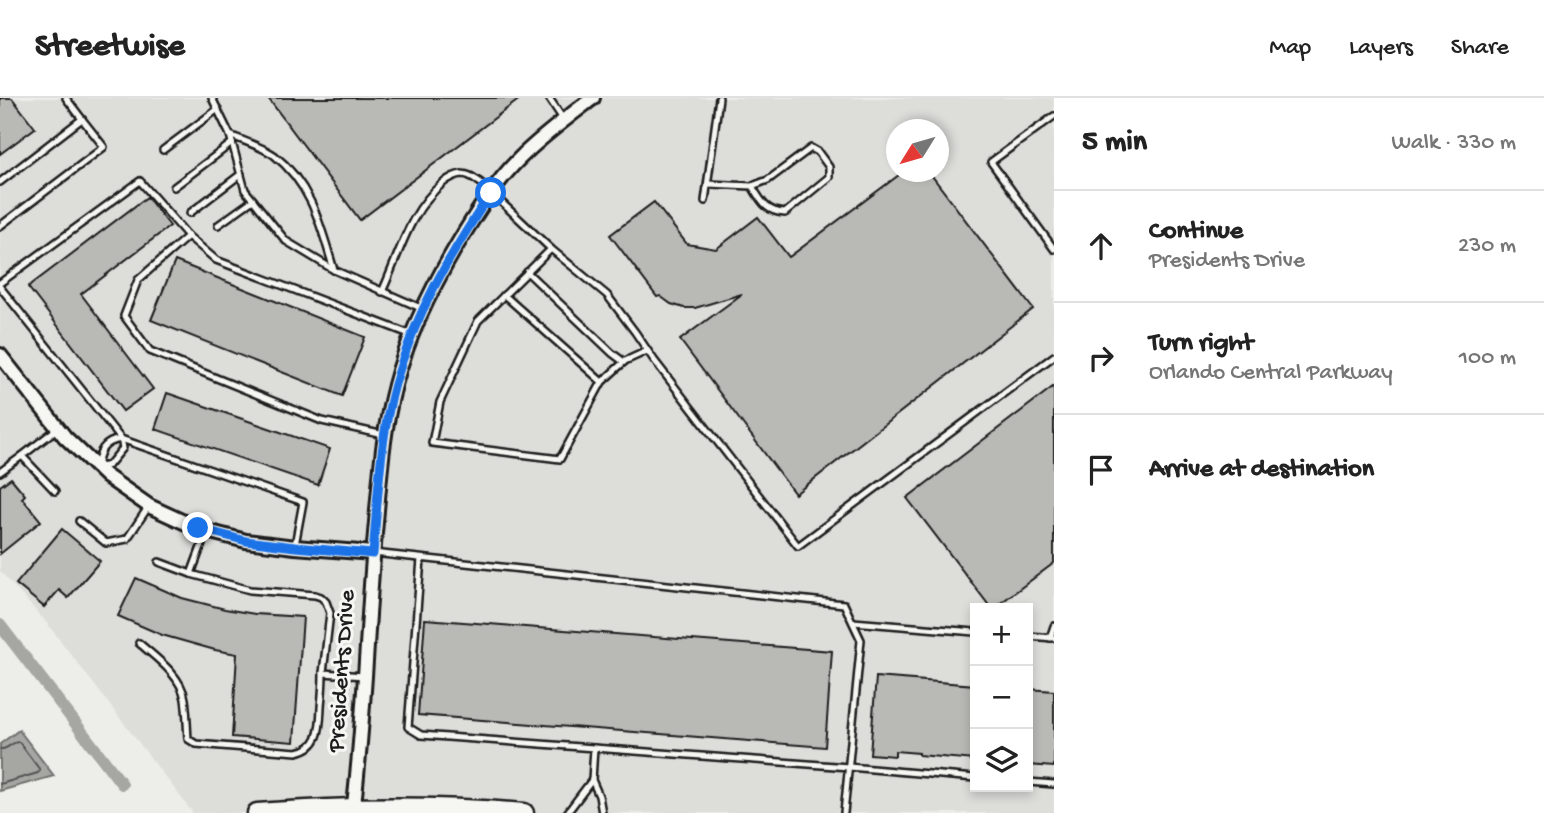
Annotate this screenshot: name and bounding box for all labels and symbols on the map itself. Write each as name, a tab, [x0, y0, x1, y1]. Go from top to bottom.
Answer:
north arrow	[886, 119, 949, 182]
route start	[475, 177, 506, 208]
route end	[182, 512, 213, 543]
street label: Presidents Drive	[323, 588, 363, 754]

